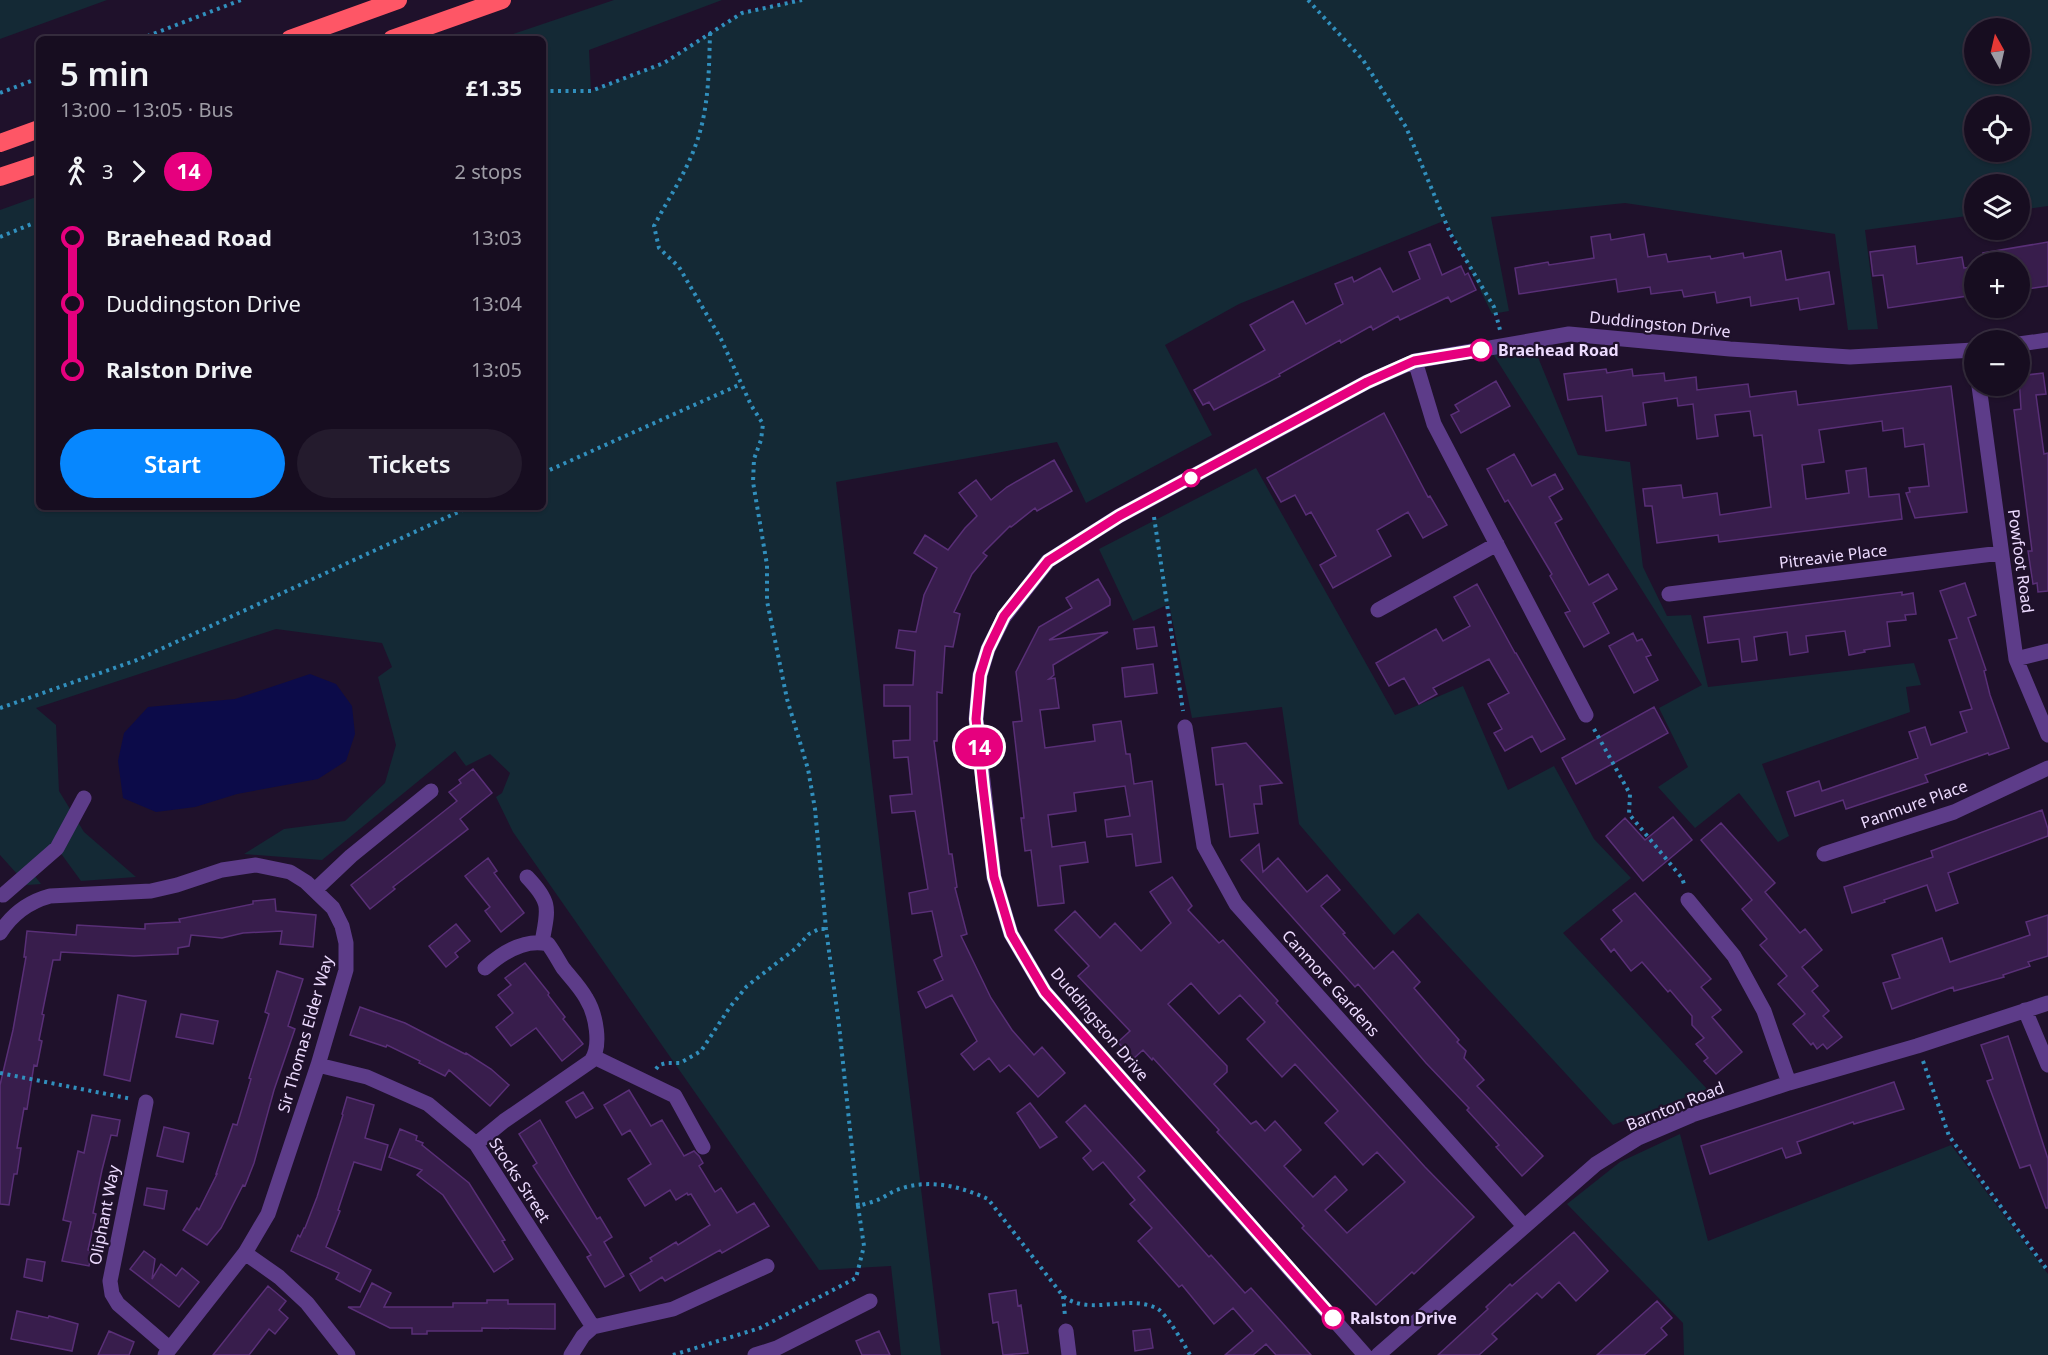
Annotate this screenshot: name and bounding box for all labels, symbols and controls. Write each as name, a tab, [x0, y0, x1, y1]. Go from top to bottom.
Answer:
north arrow	[1964, 18, 2030, 84]
map controls	[1964, 18, 2030, 396]
text: 5 min	[60, 51, 150, 96]
text: £1.35	[465, 72, 522, 102]
text: 13:00 – 13:05 · Bus	[60, 96, 233, 123]
button: locate	[1964, 96, 2030, 162]
icon: walk	[60, 155, 93, 188]
icon: forward	[122, 155, 155, 188]
text: 14	[176, 157, 200, 185]
text: 3	[102, 158, 113, 185]
text: 2 stops	[455, 158, 522, 185]
button: layers	[1964, 174, 2030, 240]
text: Braehead Road	[106, 222, 272, 252]
text: 13:03	[471, 224, 522, 251]
button: +	[1964, 252, 2030, 318]
text: Duddingston Drive	[106, 288, 301, 318]
text: 13:04	[471, 290, 522, 317]
street label: Duddingston Drive	[1588, 306, 1732, 342]
button: −	[1964, 330, 2030, 396]
marker: Braehead Road	[1470, 339, 1492, 361]
place label: Braehead Road	[1498, 339, 1619, 361]
text: Ralston Drive	[106, 354, 253, 384]
text: 13:05	[471, 356, 522, 383]
button: Start	[60, 429, 285, 498]
button: Tickets	[297, 429, 522, 498]
unlabelled marker	[1182, 469, 1200, 487]
street label: Powfoot Road	[2003, 508, 2039, 614]
street label: Pitreavie Place	[1778, 538, 1888, 574]
line badge: 14	[952, 728, 1006, 766]
text: 14	[967, 733, 991, 761]
street label: Panmure Place	[1857, 774, 1971, 834]
street label: Canmore Gardens	[1277, 925, 1385, 1041]
street label: Sir Thomas Elder Way	[272, 952, 338, 1115]
street label: Duddingston Drive	[1046, 963, 1154, 1085]
street label: Barnton Road	[1623, 1076, 1727, 1136]
street label: Stocks Street	[484, 1133, 556, 1227]
street label: Oliphant Way	[84, 1163, 125, 1267]
marker: Ralston Drive	[1322, 1307, 1344, 1329]
place label: Ralston Drive	[1350, 1307, 1457, 1329]

